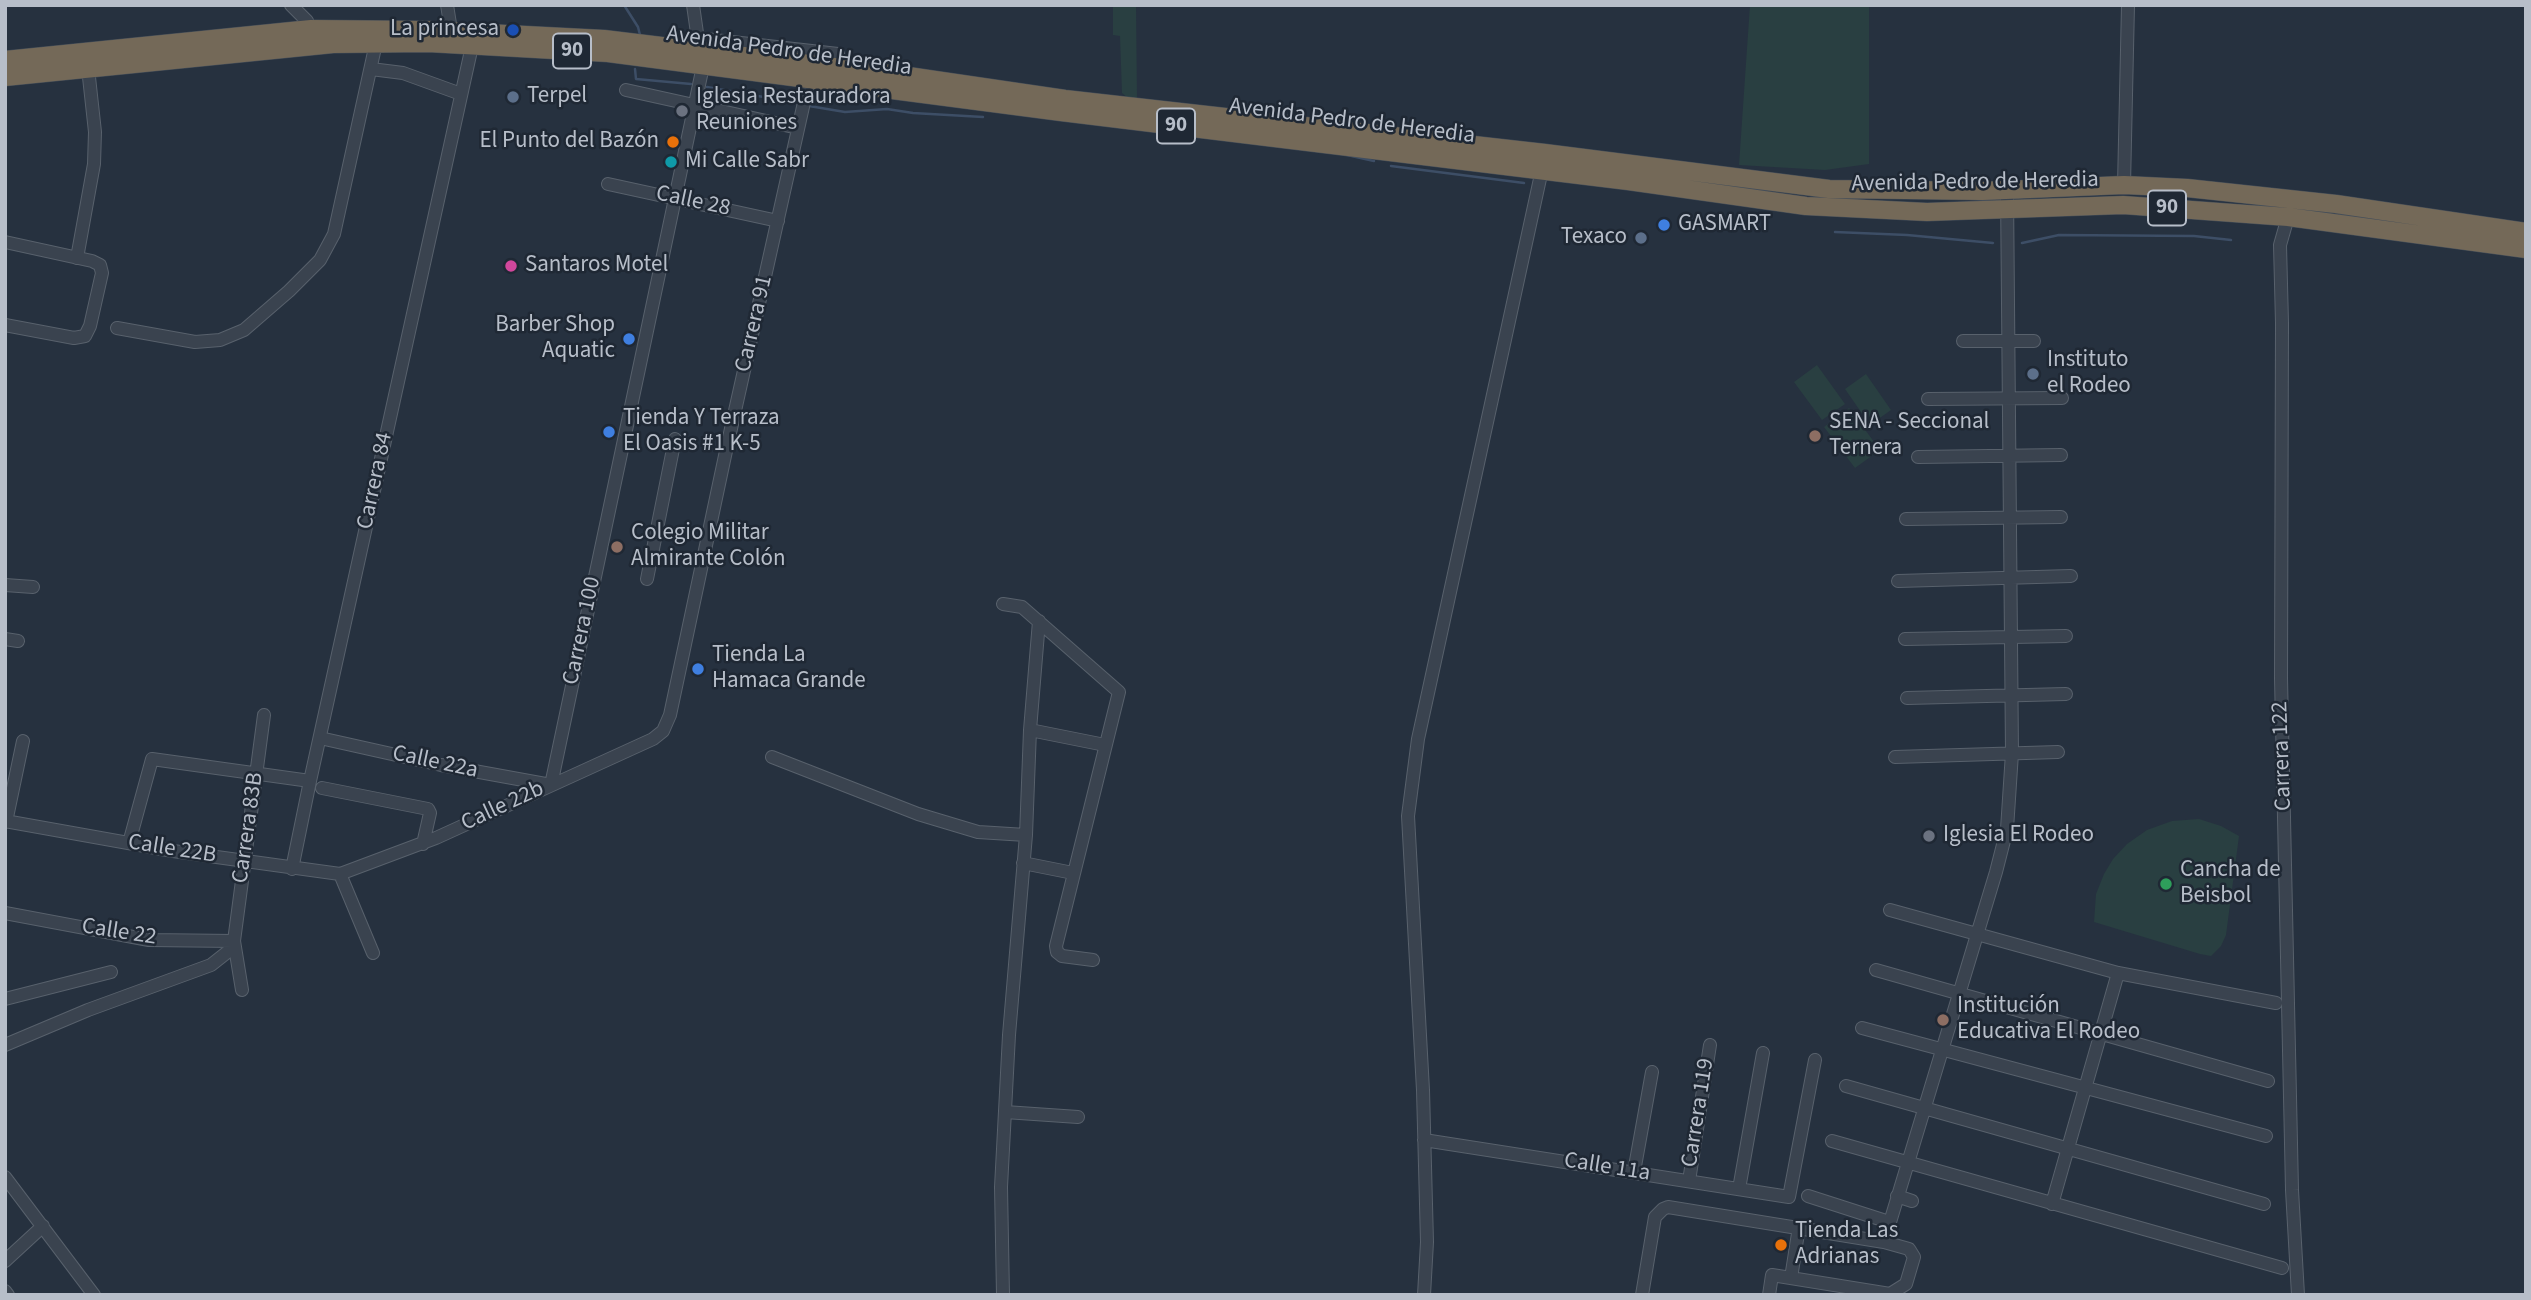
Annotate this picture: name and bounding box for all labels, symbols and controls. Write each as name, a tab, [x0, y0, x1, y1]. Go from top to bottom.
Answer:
place label: La princesa	[390, 16, 499, 44]
street label: Avenida Pedro de Heredia	[665, 21, 913, 83]
marker: La princesa	[505, 22, 521, 38]
road number: 90	[553, 34, 591, 68]
place label: Terpel	[527, 83, 587, 111]
place label: Iglesia Restauradora Reuniones	[696, 84, 891, 138]
marker: Terpel	[505, 89, 521, 105]
street label: Avenida Pedro de Heredia	[1228, 93, 1476, 151]
marker: Iglesia Restauradora Reuniones	[674, 103, 690, 119]
road number: 90	[1157, 108, 1195, 144]
place label: El Punto del Bazón	[479, 128, 659, 156]
marker: El Punto del Bazón	[665, 134, 681, 150]
place label: Mi Calle Sabr	[685, 148, 809, 176]
marker: Mi Calle Sabr	[663, 154, 679, 170]
street label: Avenida Pedro de Heredia	[1851, 167, 2099, 199]
street label: Calle 28	[653, 181, 733, 223]
road number: 90	[2148, 190, 2186, 226]
place label: GASMART	[1678, 211, 1771, 239]
marker: GASMART	[1656, 217, 1672, 233]
place label: Texaco	[1561, 224, 1627, 252]
marker: Texaco	[1633, 230, 1649, 246]
place label: Santaros Motel	[525, 252, 668, 280]
marker: Santaros Motel	[503, 258, 519, 274]
street label: Carrera 91	[730, 273, 780, 375]
place label: Barber Shop Aquatic	[495, 312, 615, 366]
marker: Barber Shop Aquatic	[621, 331, 637, 347]
place label: Instituto el Rodeo	[2047, 347, 2131, 401]
marker: Instituto el Rodeo	[2025, 366, 2041, 382]
place label: Tienda Y Terraza El Oasis #1 K-5	[623, 405, 780, 459]
place label: SENA - Seccional Ternera	[1829, 409, 1989, 463]
marker: Tienda Y Terraza El Oasis #1 K-5	[601, 424, 617, 440]
marker: SENA - Seccional Ternera	[1807, 428, 1823, 444]
street label: Carrera 84	[352, 430, 400, 532]
place label: Colegio Militar Almirante Colón	[631, 520, 786, 574]
marker: Colegio Militar Almirante Colón	[609, 539, 625, 555]
street label: Carrera 100	[558, 574, 608, 688]
place label: Tienda La Hamaca Grande	[712, 642, 866, 696]
marker: Tienda La Hamaca Grande	[690, 661, 706, 677]
street label: Carrera 122	[2267, 701, 2299, 811]
street label: Calle 22a	[390, 740, 480, 786]
street label: Carrera 83B	[228, 771, 270, 885]
street label: Calle 22b	[457, 776, 549, 838]
place label: Iglesia El Rodeo	[1943, 822, 2094, 850]
marker: Iglesia El Rodeo	[1921, 828, 1937, 844]
street label: Calle 22B	[126, 829, 218, 871]
place label: Cancha de Beisbol	[2180, 857, 2281, 911]
marker: Cancha de Beisbol	[2158, 876, 2174, 892]
street label: Calle 22	[80, 913, 158, 953]
place label: Institución Educativa El Rodeo	[1957, 993, 2140, 1047]
marker: Institución Educativa El Rodeo	[1935, 1012, 1951, 1028]
street label: Carrera 119	[1677, 1057, 1721, 1169]
street label: Calle 11a	[1562, 1148, 1652, 1188]
place label: Tienda Las Adrianas	[1795, 1218, 1898, 1272]
marker: Tienda Las Adrianas	[1773, 1237, 1789, 1253]

